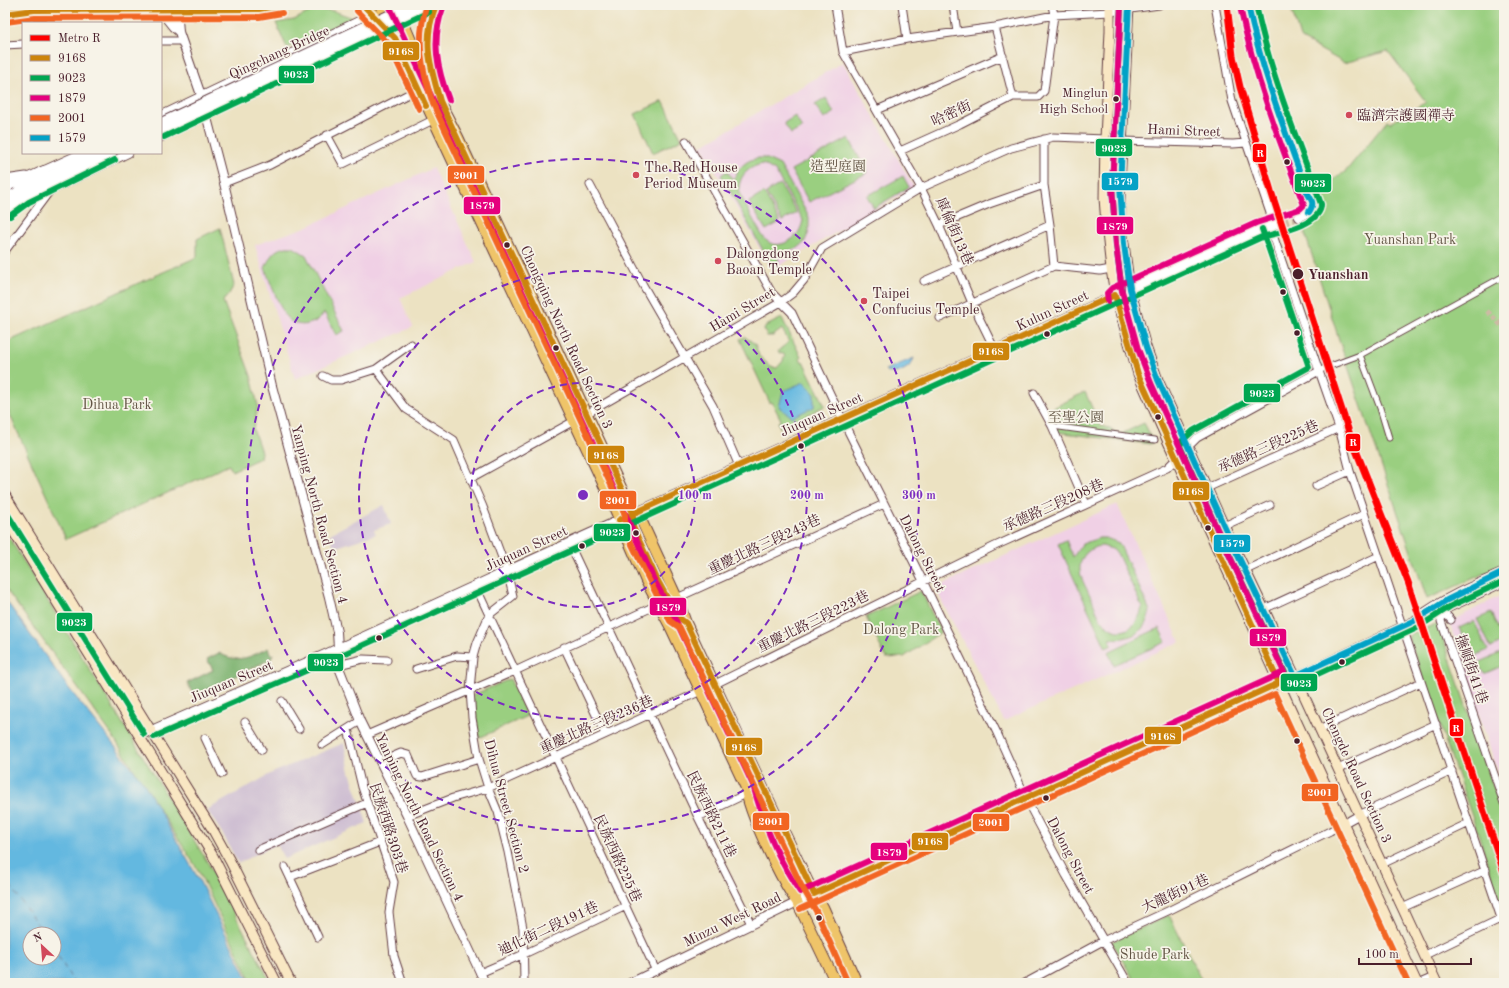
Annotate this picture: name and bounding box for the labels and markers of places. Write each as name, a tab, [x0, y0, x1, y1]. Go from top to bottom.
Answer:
place label: Minglun High School	[1039, 87, 1108, 116]
marker: Minglun High School	[1111, 94, 1121, 104]
place label: 臨濟宗護國禪寺	[1357, 108, 1455, 123]
marker: 臨濟宗護國禪寺	[1344, 110, 1354, 120]
unlabelled marker	[1282, 157, 1292, 167]
place label: The Red House Period Museum	[644, 161, 738, 191]
marker: The Red House Period Museum	[631, 170, 641, 180]
unlabelled marker	[502, 240, 512, 250]
place label: Dalongdong Baoan Temple	[726, 247, 812, 277]
marker: Dalongdong Baoan Temple	[713, 256, 723, 266]
marker: Yuanshan	[1291, 267, 1305, 281]
place label: Yuanshan	[1308, 268, 1369, 282]
place label: Taipei Confucius Temple	[872, 287, 979, 317]
unlabelled marker	[1278, 287, 1288, 297]
marker: Taipei Confucius Temple	[859, 296, 869, 306]
unlabelled marker	[1292, 328, 1302, 338]
unlabelled marker	[1042, 329, 1052, 339]
unlabelled marker	[551, 343, 561, 353]
unlabelled marker	[1153, 412, 1163, 422]
unlabelled marker	[796, 441, 806, 451]
centre of rings	[576, 488, 590, 502]
unlabelled marker	[1203, 523, 1213, 533]
unlabelled marker	[631, 528, 641, 538]
unlabelled marker	[577, 541, 587, 551]
unlabelled marker	[374, 633, 384, 643]
unlabelled marker	[1337, 657, 1347, 667]
unlabelled marker	[1292, 736, 1302, 746]
unlabelled marker	[1041, 793, 1051, 803]
unlabelled marker	[814, 913, 824, 923]

